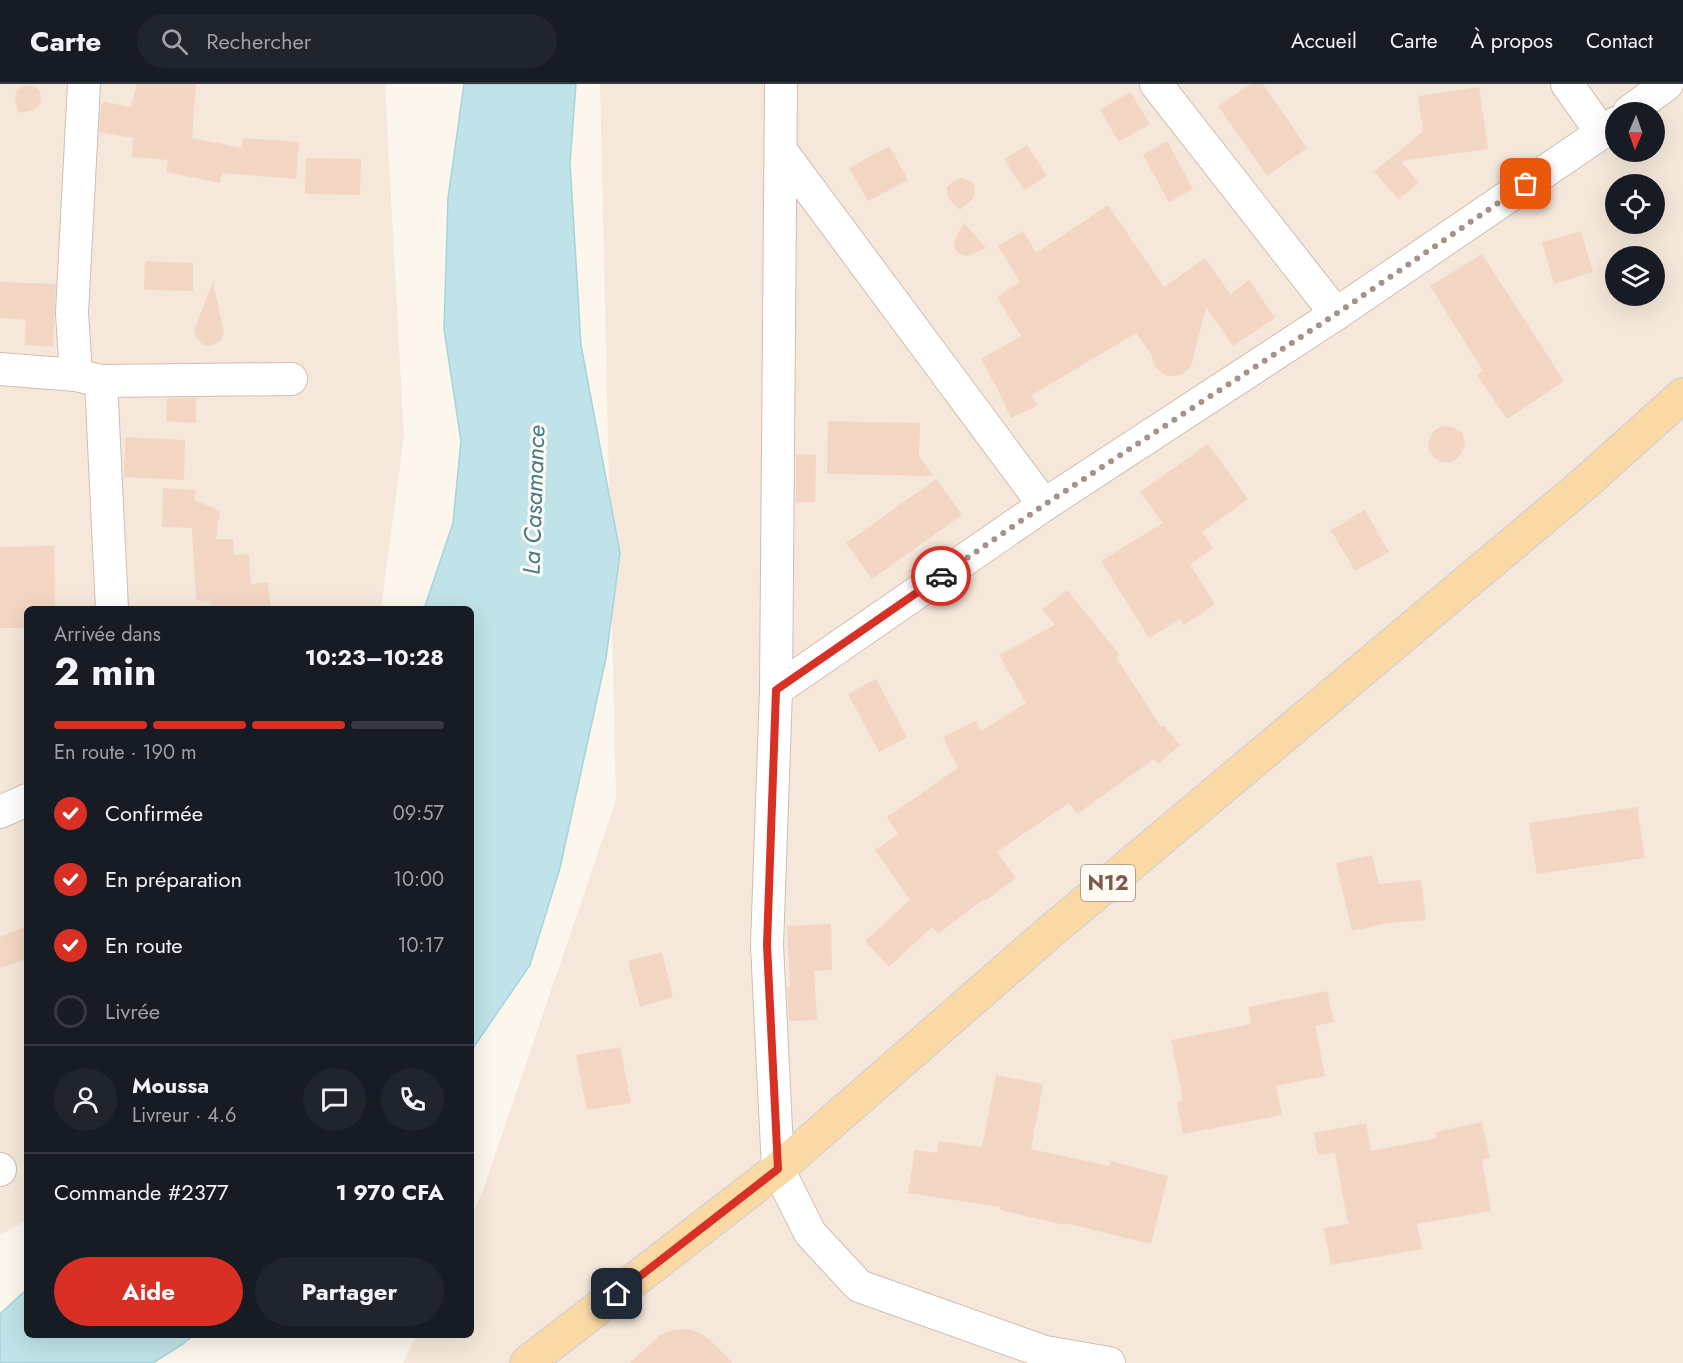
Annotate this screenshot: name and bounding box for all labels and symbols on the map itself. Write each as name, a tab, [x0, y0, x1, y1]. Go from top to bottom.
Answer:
north arrow	[1605, 102, 1665, 162]
pin	[1500, 158, 1551, 209]
water label: La Casamance	[513, 425, 554, 575]
courier	[911, 546, 971, 606]
road number: N12	[1081, 865, 1135, 901]
pin	[591, 1268, 642, 1319]

